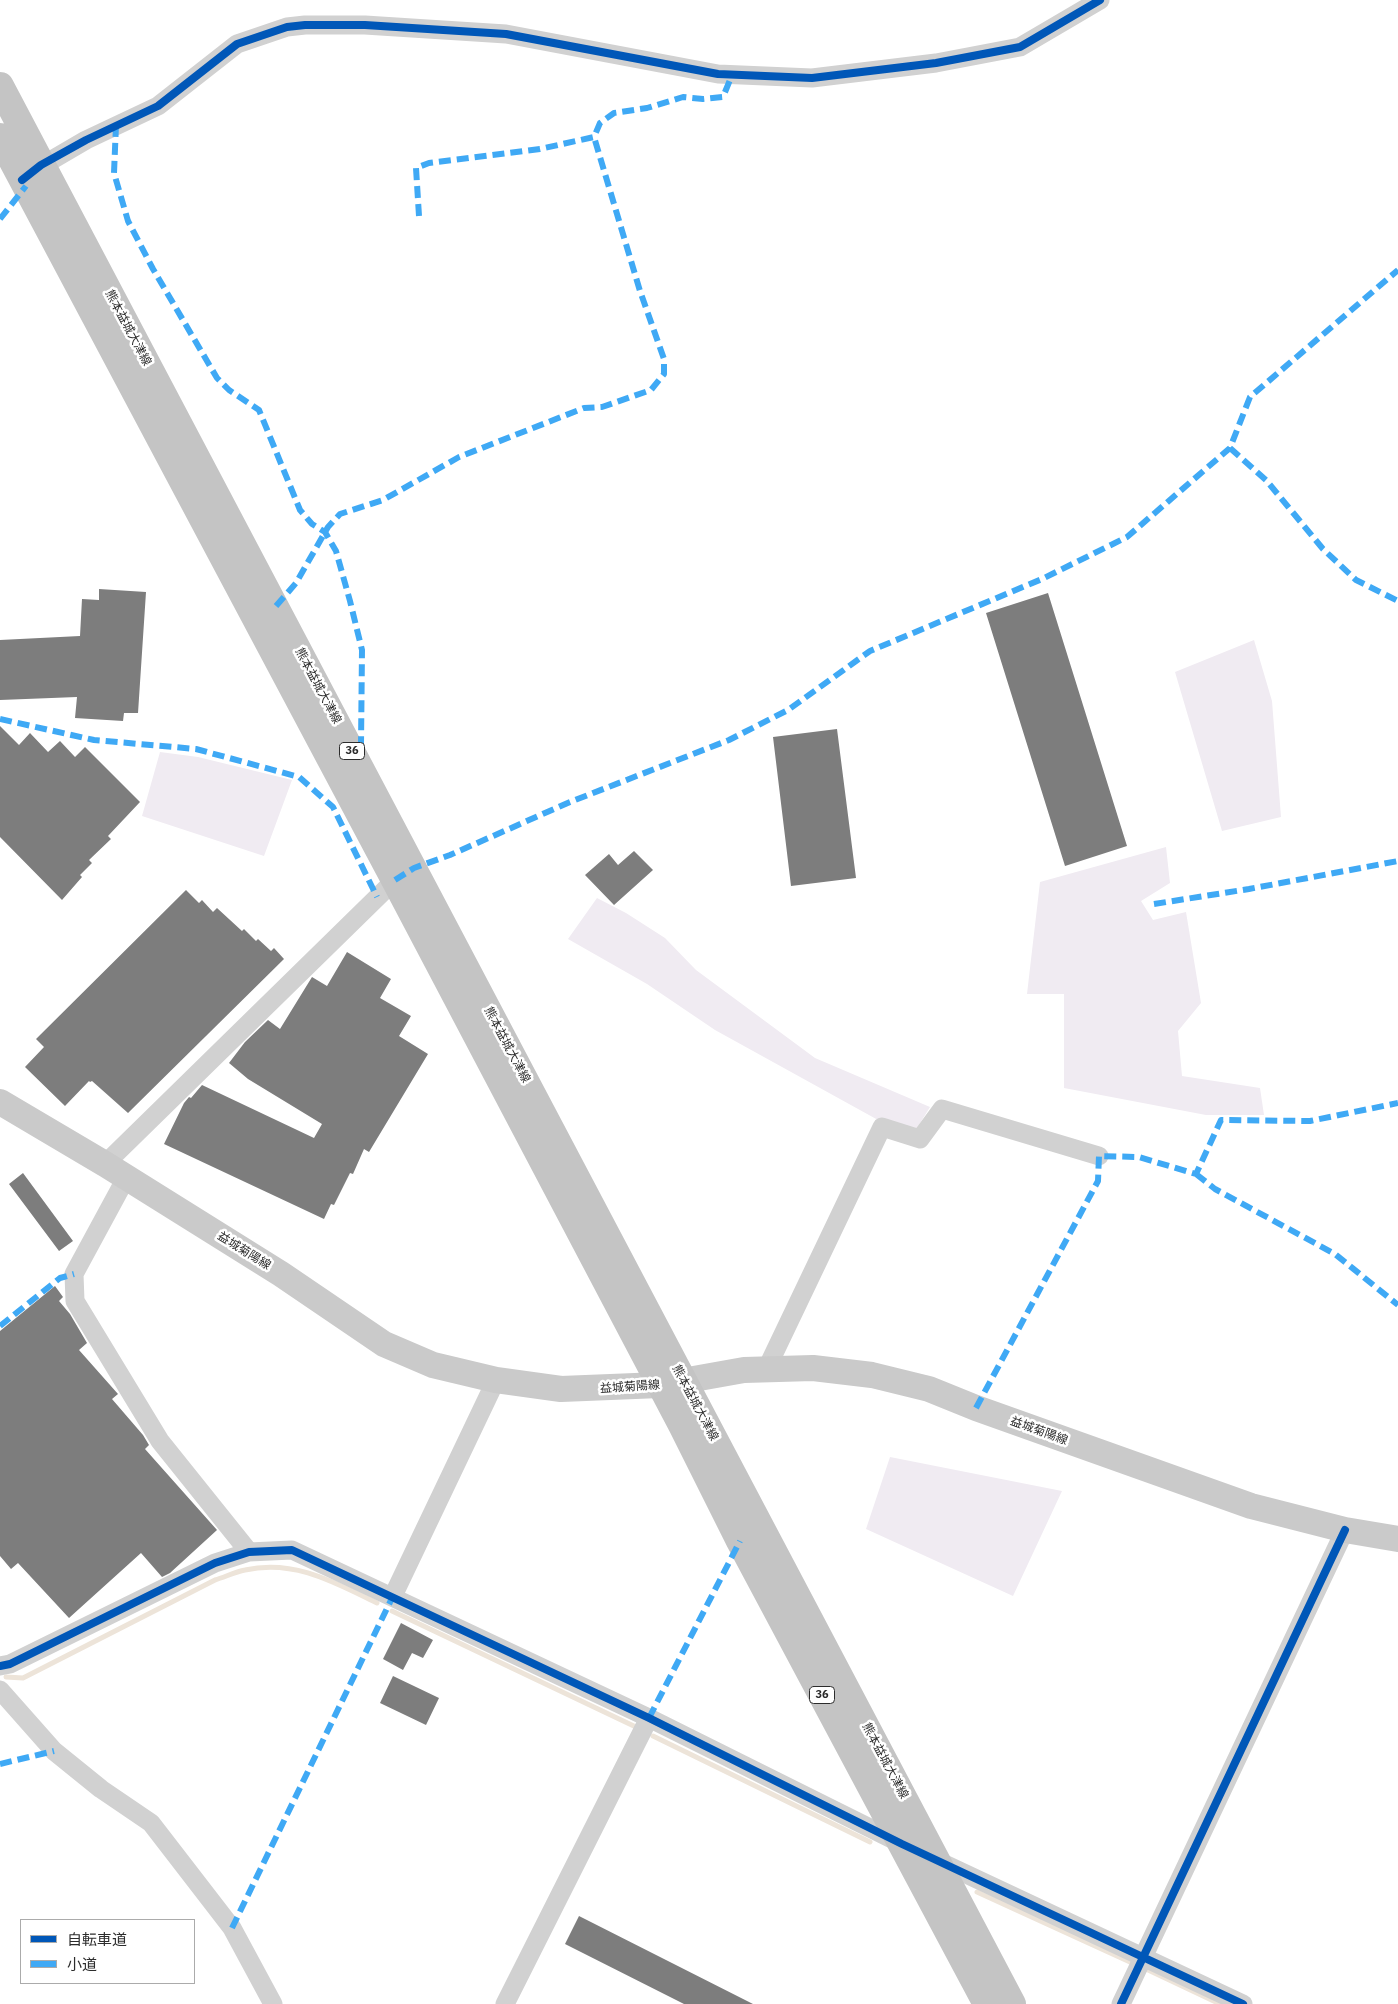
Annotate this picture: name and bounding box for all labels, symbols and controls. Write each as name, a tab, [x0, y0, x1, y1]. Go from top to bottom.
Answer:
street label: 熊本益城大津線	[102, 288, 154, 368]
street label: 熊本益城大津線	[292, 646, 344, 726]
road number: 36	[340, 742, 364, 759]
street label: 熊本益城大津線	[481, 1005, 533, 1085]
street label: 益城菊陽線	[215, 1229, 273, 1273]
street label: 熊本益城大津線	[669, 1363, 721, 1443]
street label: 益城菊陽線	[600, 1378, 660, 1396]
street label: 益城菊陽線	[1008, 1414, 1070, 1448]
road number: 36	[810, 1686, 834, 1704]
street label: 熊本益城大津線	[859, 1721, 911, 1801]
legend	[20, 1919, 195, 1984]
text: 自転車道	[67, 1930, 127, 1949]
text: 小道	[67, 1955, 97, 1974]

